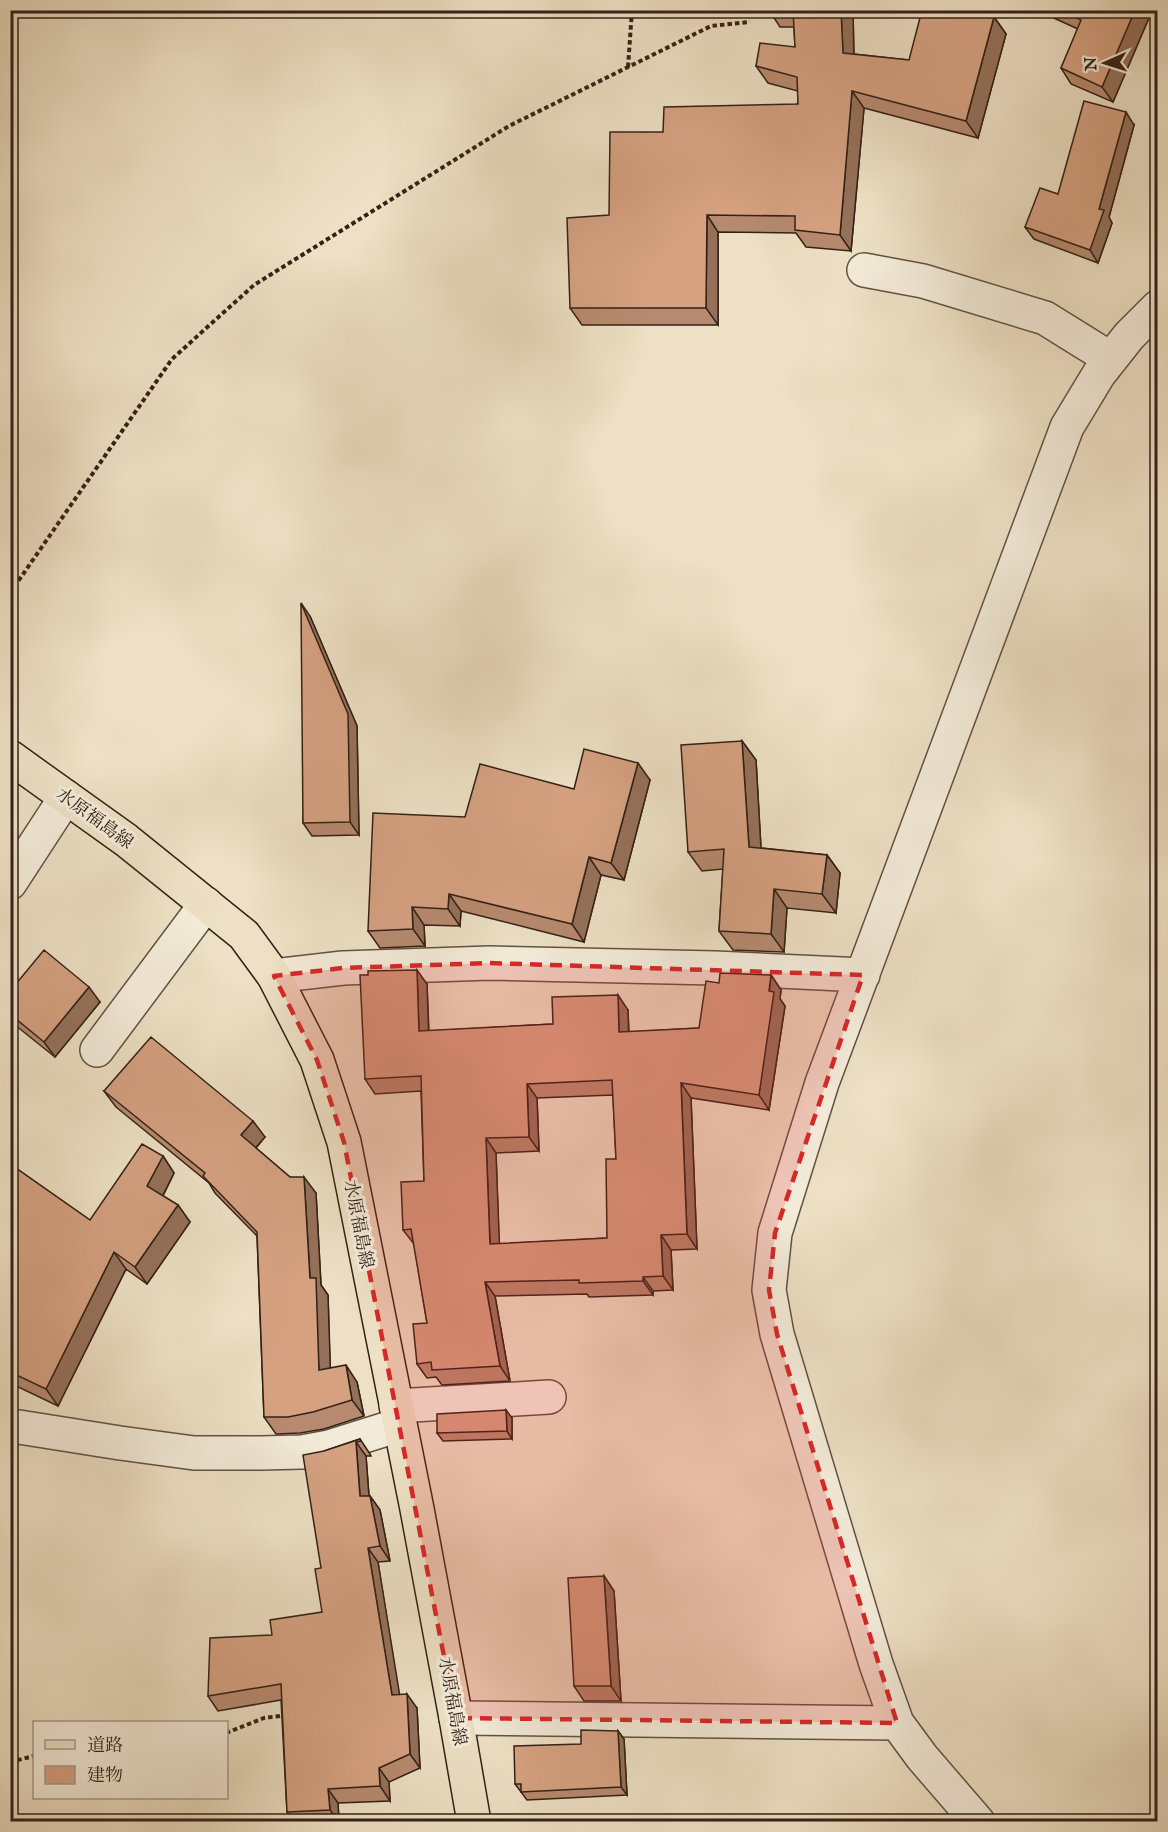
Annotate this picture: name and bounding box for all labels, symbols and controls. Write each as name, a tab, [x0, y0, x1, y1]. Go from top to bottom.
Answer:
north arrow	[1075, 33, 1135, 93]
text: N	[1082, 56, 1102, 72]
street label: 水原福島線	[51, 783, 137, 855]
street label: 水原福島線	[338, 1178, 377, 1271]
street label: 水原福島線	[432, 1655, 471, 1748]
legend	[33, 1721, 228, 1799]
text: 道路	[87, 1735, 123, 1758]
text: 建物	[87, 1765, 123, 1788]

